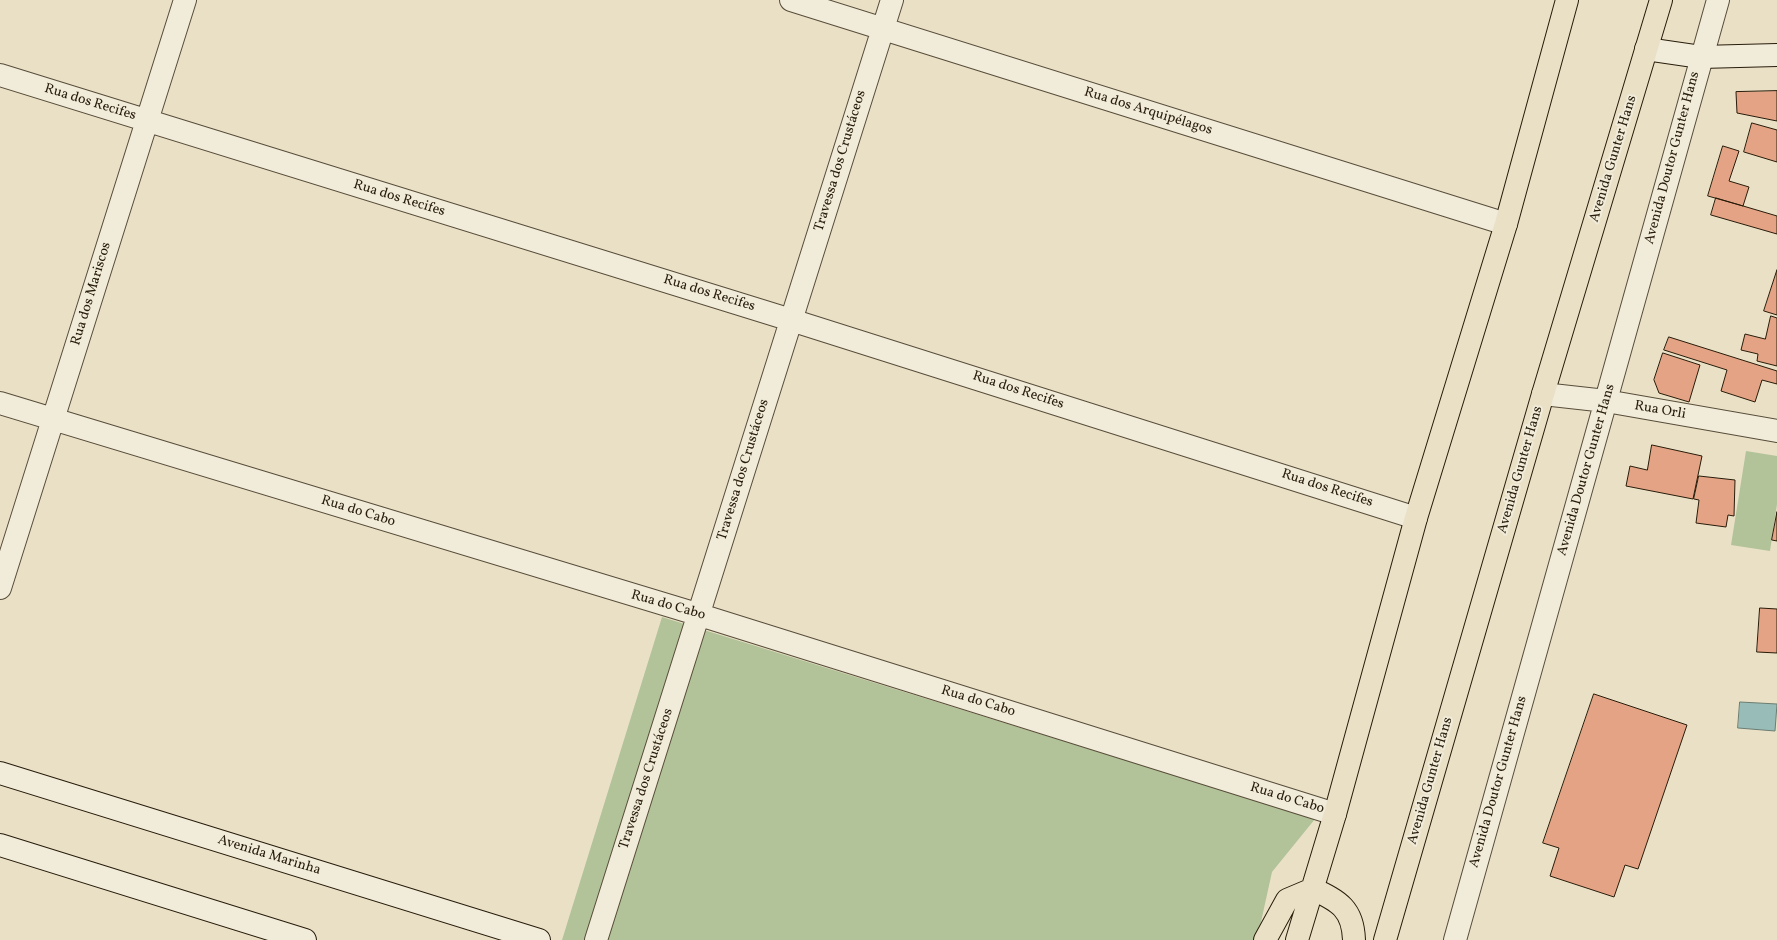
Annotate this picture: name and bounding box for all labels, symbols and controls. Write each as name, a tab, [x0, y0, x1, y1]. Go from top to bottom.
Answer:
street label: Avenida Doutor Gunter Hans	[1642, 70, 1704, 246]
street label: Rua dos Recifes	[42, 81, 138, 125]
street label: Rua dos Arquipélagos	[1082, 84, 1214, 140]
street label: Travessa dos Crustáceos	[811, 88, 871, 234]
street label: Avenida Gunter Hans	[1587, 94, 1641, 224]
street label: Rua dos Recifes	[351, 177, 447, 221]
street label: Rua dos Mariscos	[68, 240, 116, 348]
street label: Rua dos Recifes	[661, 272, 757, 316]
street label: Rua dos Recifes	[970, 368, 1066, 414]
street label: Avenida Doutor Gunter Hans	[1554, 382, 1620, 558]
street label: Travessa dos Crustáceos	[714, 397, 774, 543]
street label: Rua Orli	[1633, 398, 1687, 424]
street label: Avenida Gunter Hans	[1495, 404, 1547, 536]
street label: Rua dos Recifes	[1279, 466, 1375, 512]
street label: Rua do Cabo	[319, 493, 397, 531]
street label: Rua do Cabo	[629, 587, 707, 625]
street label: Rua do Cabo	[939, 683, 1017, 721]
street label: Avenida Doutor Gunter Hans	[1466, 694, 1532, 870]
street label: Travessa dos Crustáceos	[616, 707, 678, 851]
street label: Avenida Gunter Hans	[1405, 715, 1457, 847]
street label: Rua do Cabo	[1248, 780, 1326, 818]
street label: Avenida Marinha	[215, 832, 323, 880]

